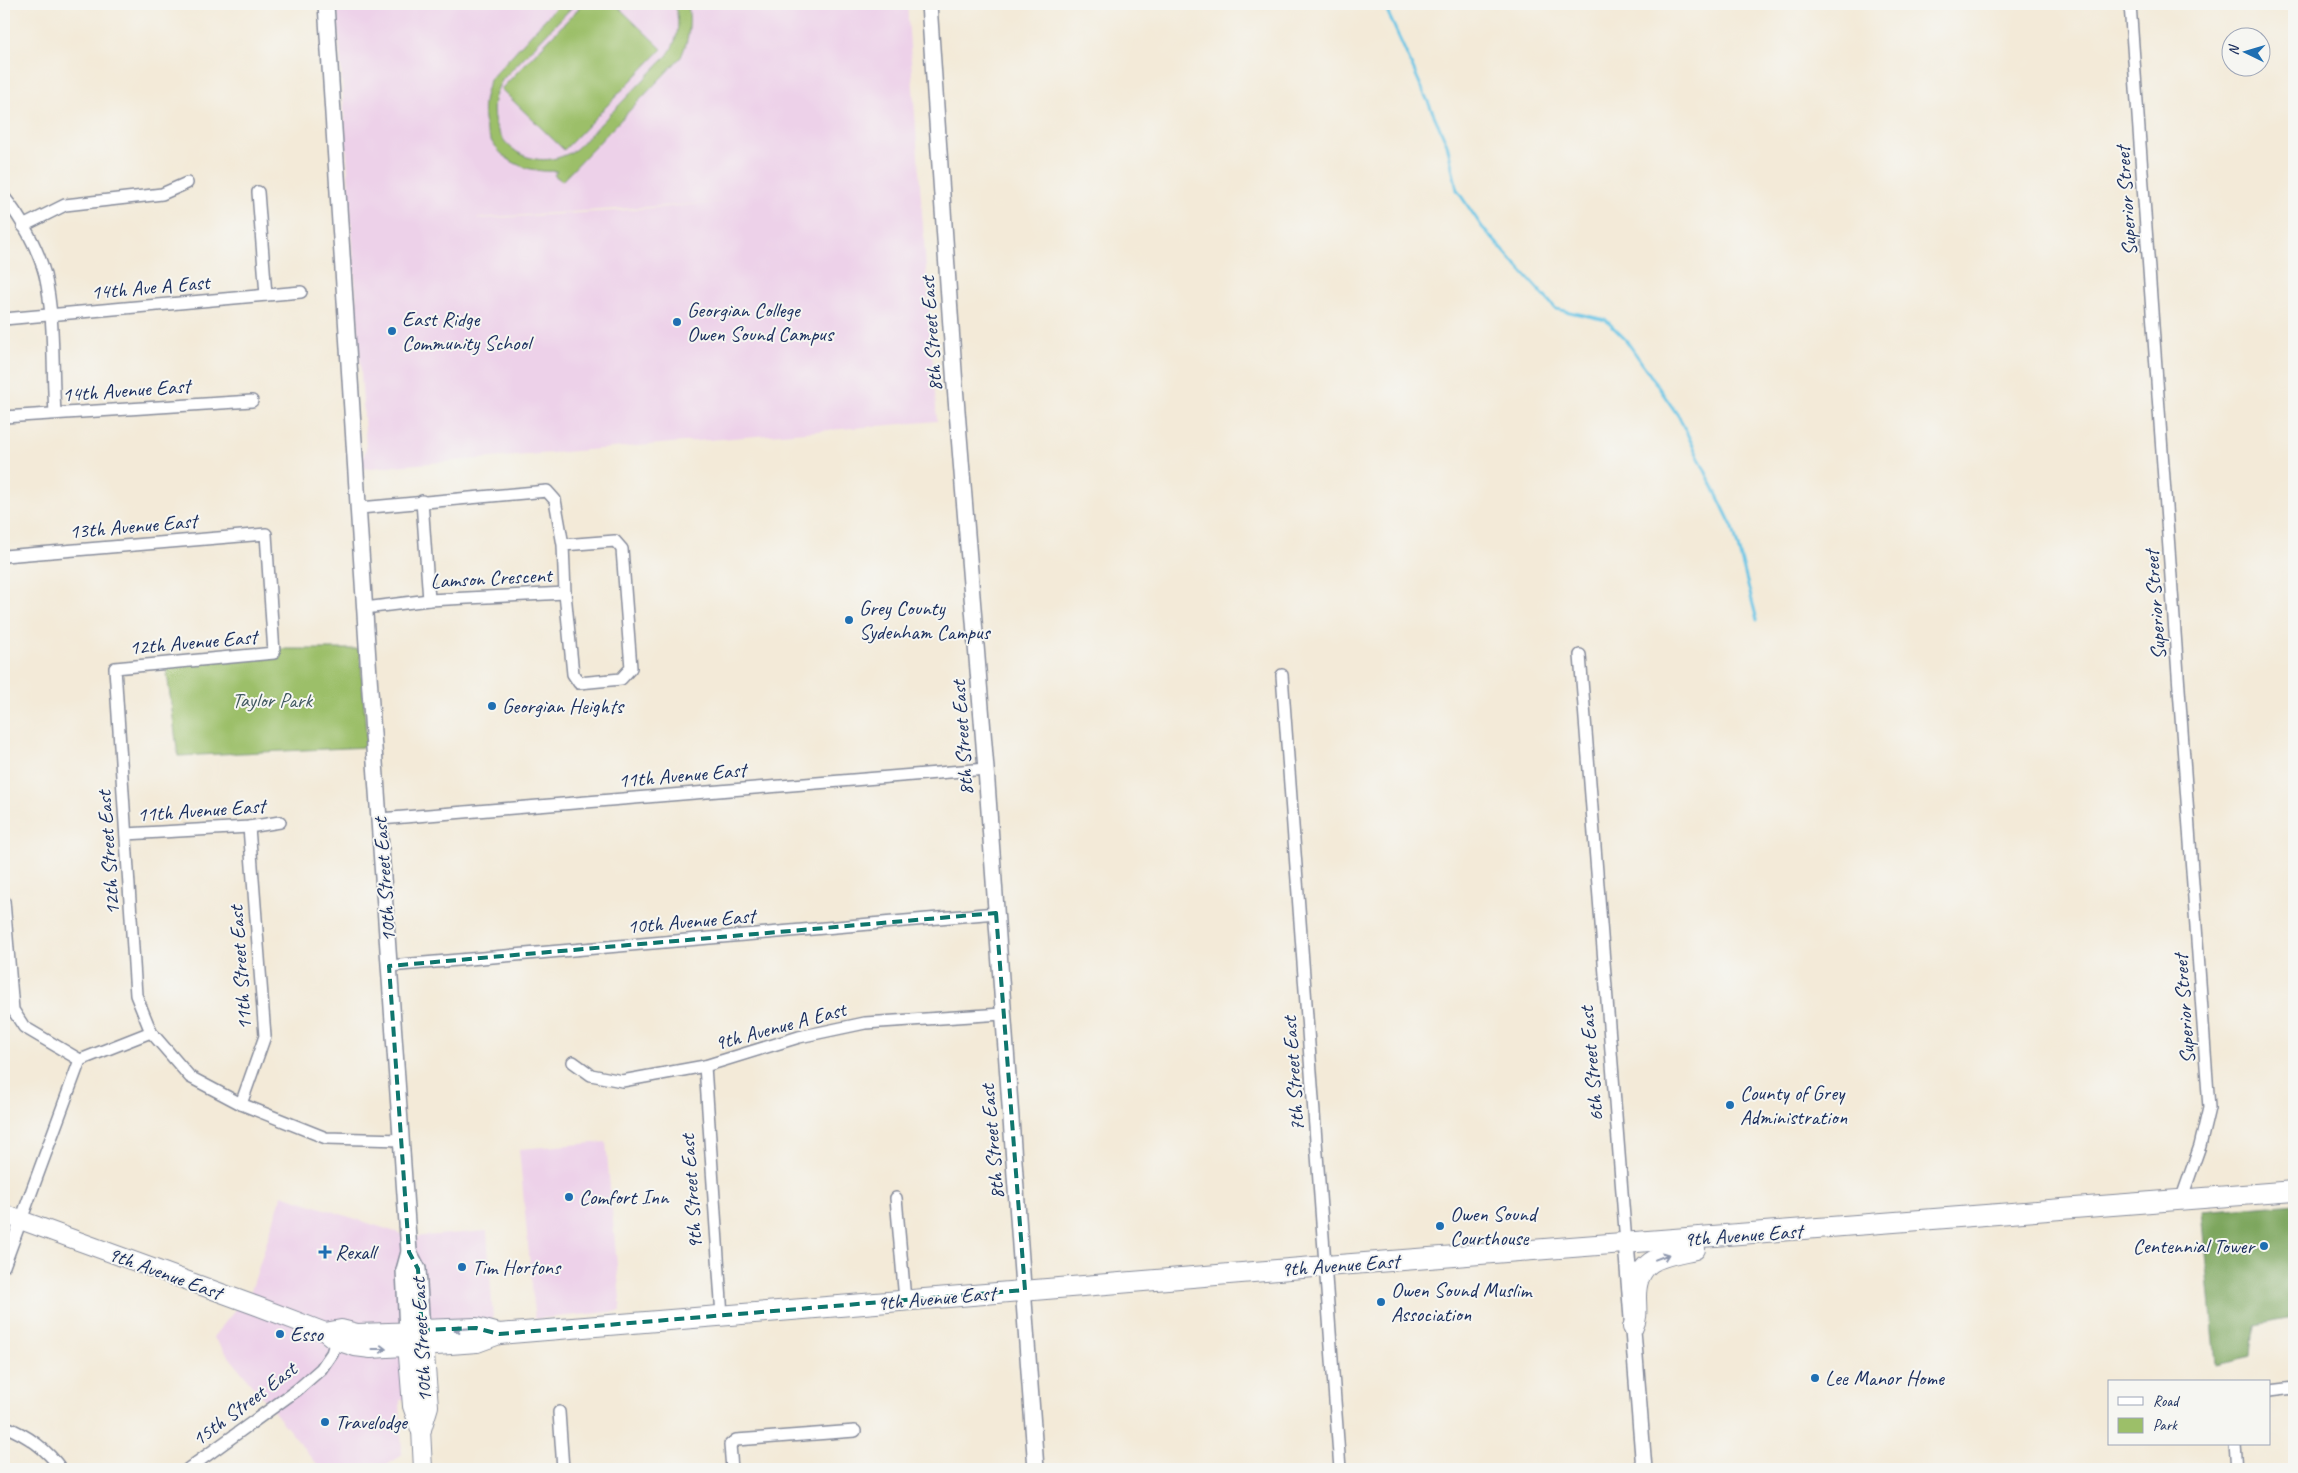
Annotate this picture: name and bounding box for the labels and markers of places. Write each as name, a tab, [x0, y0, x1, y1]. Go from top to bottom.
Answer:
place label: Georgian College Owen Sound Campus	[687, 297, 835, 347]
place label: East Ridge Community School	[402, 306, 534, 356]
marker: Georgian College Owen Sound Campus	[671, 316, 683, 328]
marker: East Ridge Community School	[386, 325, 398, 337]
place label: Grey County Sydenham Campus	[859, 595, 991, 645]
marker: Grey County Sydenham Campus	[843, 614, 855, 626]
place label: Georgian Heights	[502, 693, 625, 719]
marker: Georgian Heights	[486, 700, 498, 712]
place label: County of Grey Administration	[1740, 1080, 1848, 1130]
marker: County of Grey Administration	[1724, 1099, 1736, 1111]
place label: Comfort Inn	[579, 1184, 670, 1210]
marker: Comfort Inn	[563, 1191, 575, 1203]
place label: Owen Sound Courthouse	[1450, 1201, 1540, 1251]
marker: Owen Sound Courthouse	[1434, 1220, 1446, 1232]
place label: Centennial Tower	[2133, 1233, 2256, 1259]
place label: Rexall	[335, 1239, 379, 1265]
marker: Centennial Tower	[2258, 1240, 2270, 1252]
marker: Rexall	[319, 1246, 331, 1258]
place label: Tim Hortons	[472, 1254, 562, 1280]
marker: Tim Hortons	[456, 1261, 468, 1273]
place label: Owen Sound Muslim Association	[1391, 1277, 1534, 1327]
marker: Owen Sound Muslim Association	[1375, 1296, 1387, 1308]
place label: Esso	[290, 1321, 324, 1347]
marker: Esso	[274, 1328, 286, 1340]
place label: Lee Manor Home	[1825, 1365, 1945, 1391]
marker: Lee Manor Home	[1809, 1372, 1821, 1384]
place label: Travelodge	[335, 1409, 409, 1435]
marker: Travelodge	[319, 1416, 331, 1428]

